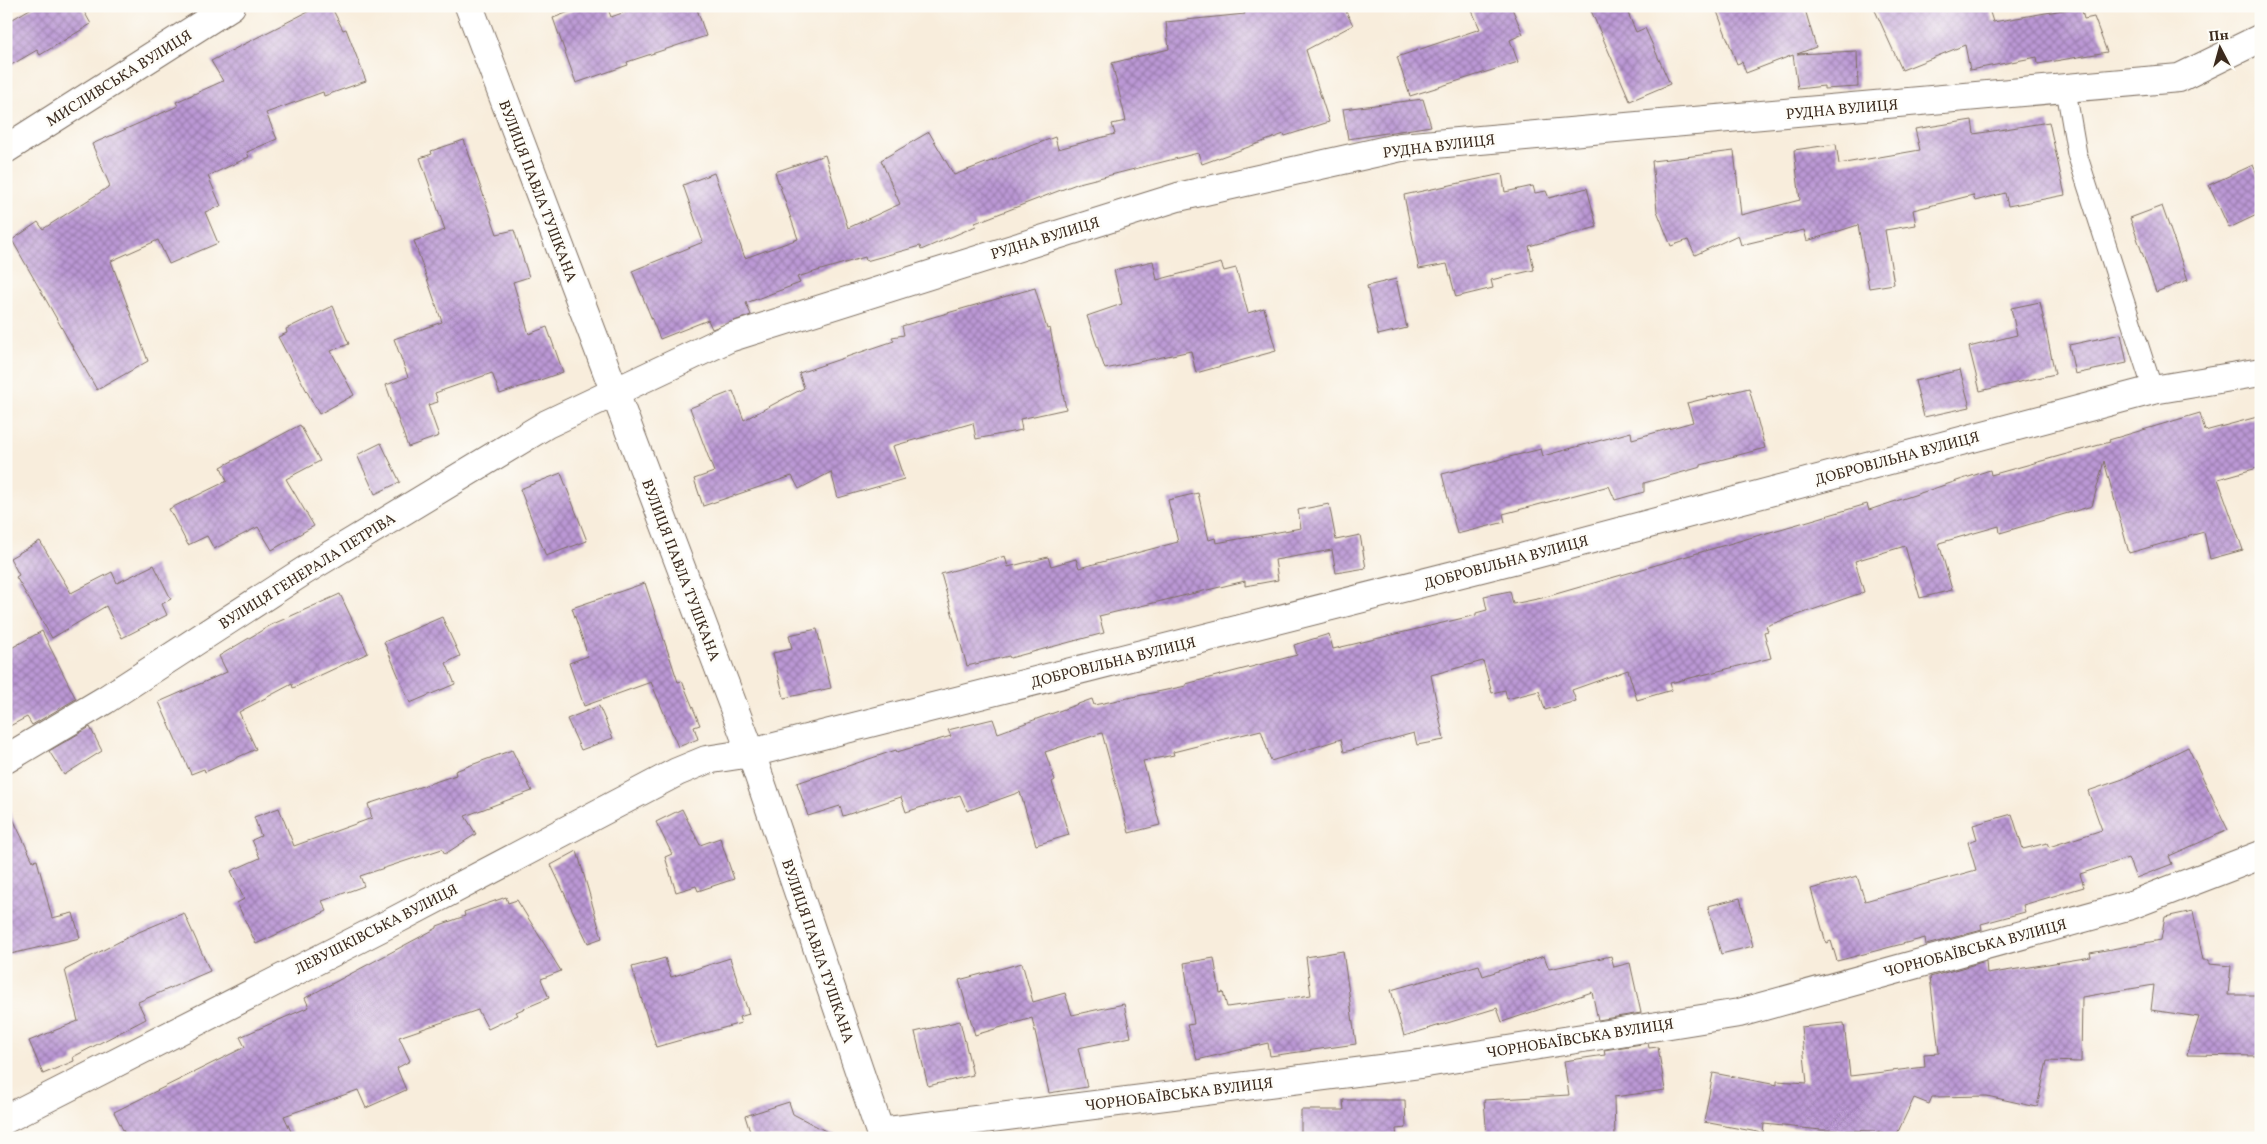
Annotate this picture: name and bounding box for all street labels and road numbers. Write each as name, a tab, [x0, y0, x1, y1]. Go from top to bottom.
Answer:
street label: МИСЛИВСЬКА ВУЛИЦЯ	[43, 26, 197, 133]
street label: РУДНА ВУЛИЦЯ	[1785, 95, 1899, 126]
street label: ВУЛИЦЯ ПАВЛА ТУШКАНА	[492, 98, 581, 286]
street label: РУДНА ВУЛИЦЯ	[1382, 130, 1496, 165]
street label: РУДНА ВУЛИЦЯ	[988, 213, 1102, 266]
street label: ДОБРОВІЛЬНА ВУЛИЦЯ	[1813, 427, 1982, 492]
street label: ВУЛИЦЯ ПАВЛА ТУШКАНА	[635, 477, 724, 665]
street label: ВУЛИЦЯ ГЕНЕРАЛА ПЕТРІВА	[215, 509, 400, 635]
street label: ДОБРОВІЛЬНА ВУЛИЦЯ	[1422, 531, 1591, 596]
street label: ДОБРОВІЛЬНА ВУЛИЦЯ	[1028, 633, 1198, 694]
street label: ВУЛИЦЯ ПАВЛА ТУШКАНА	[775, 857, 858, 1047]
street label: ЛЕВУШКІВСЬКА ВУЛИЦЯ	[291, 880, 462, 981]
street label: ЧОРНОБАЇВСЬКА ВУЛИЦЯ	[1881, 915, 2069, 984]
street label: ЧОРНОБАЇВСЬКА ВУЛИЦЯ	[1485, 1014, 1675, 1065]
street label: ЧОРНОБАЇВСЬКА ВУЛИЦЯ	[1084, 1074, 1274, 1117]

